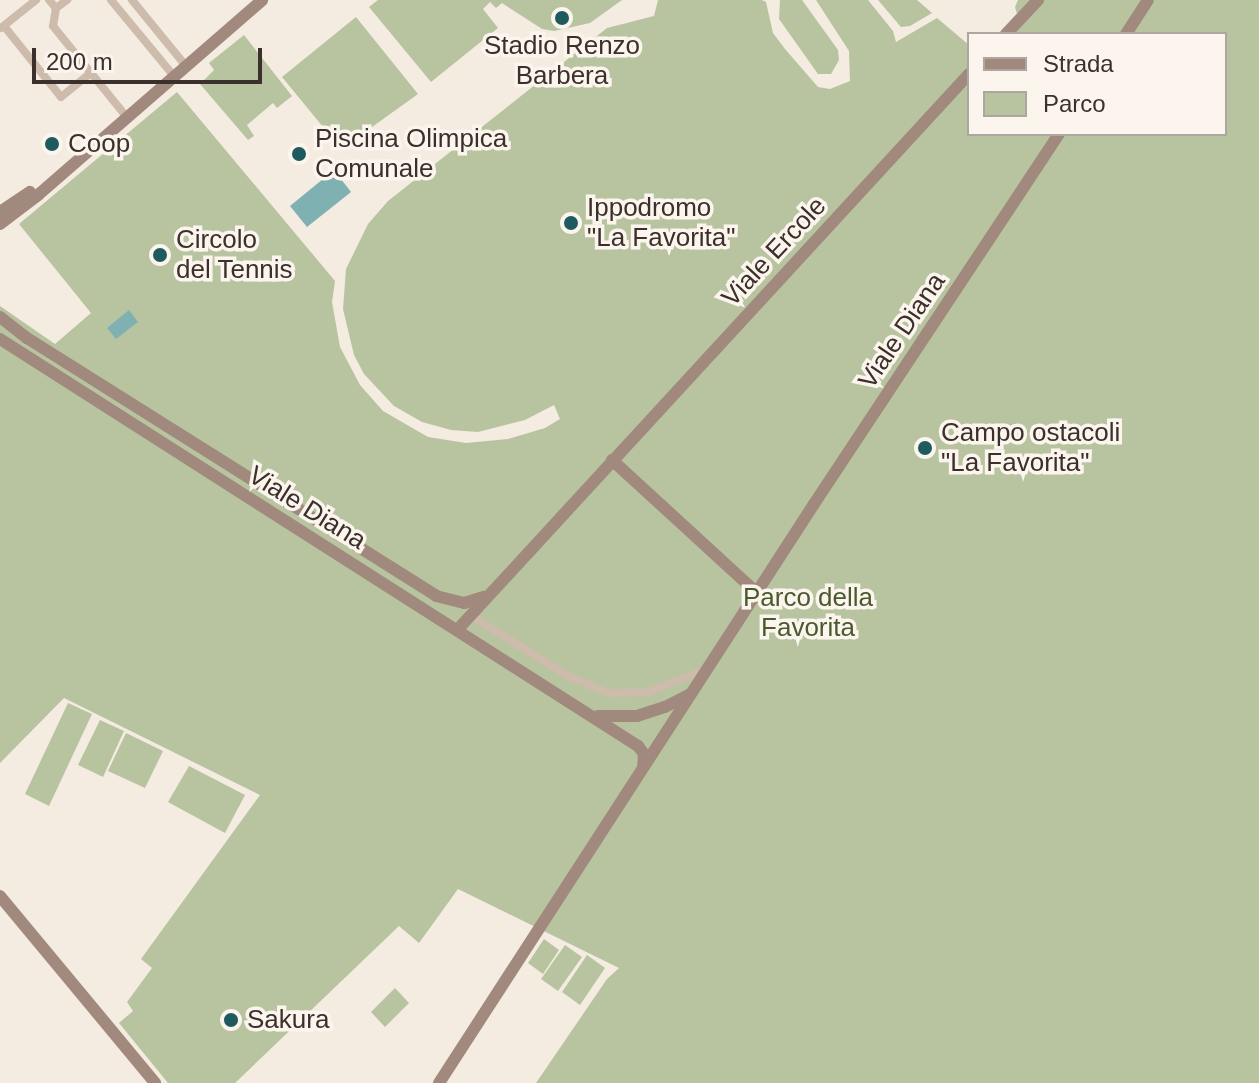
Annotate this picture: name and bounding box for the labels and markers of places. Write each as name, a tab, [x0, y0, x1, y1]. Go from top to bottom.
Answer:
marker: Stadio Renzo Barbera	[553, 9, 571, 27]
place label: Stadio Renzo Barbera	[484, 30, 640, 92]
place label: Piscina Olimpica Comunale	[315, 123, 507, 184]
place label: Coop	[68, 128, 130, 160]
marker: Coop	[43, 135, 61, 153]
marker: Piscina Olimpica Comunale	[290, 145, 308, 163]
place label: Ippodromo "La Favorita"	[587, 192, 736, 254]
marker: Ippodromo "La Favorita"	[562, 214, 580, 232]
place label: Circolo del Tennis	[176, 224, 293, 286]
marker: Circolo del Tennis	[151, 246, 169, 264]
place label: Campo ostacoli "La Favorita"	[941, 417, 1120, 478]
marker: Campo ostacoli "La Favorita"	[916, 439, 934, 457]
place label: Sakura	[247, 1004, 329, 1036]
marker: Sakura	[222, 1011, 240, 1029]

